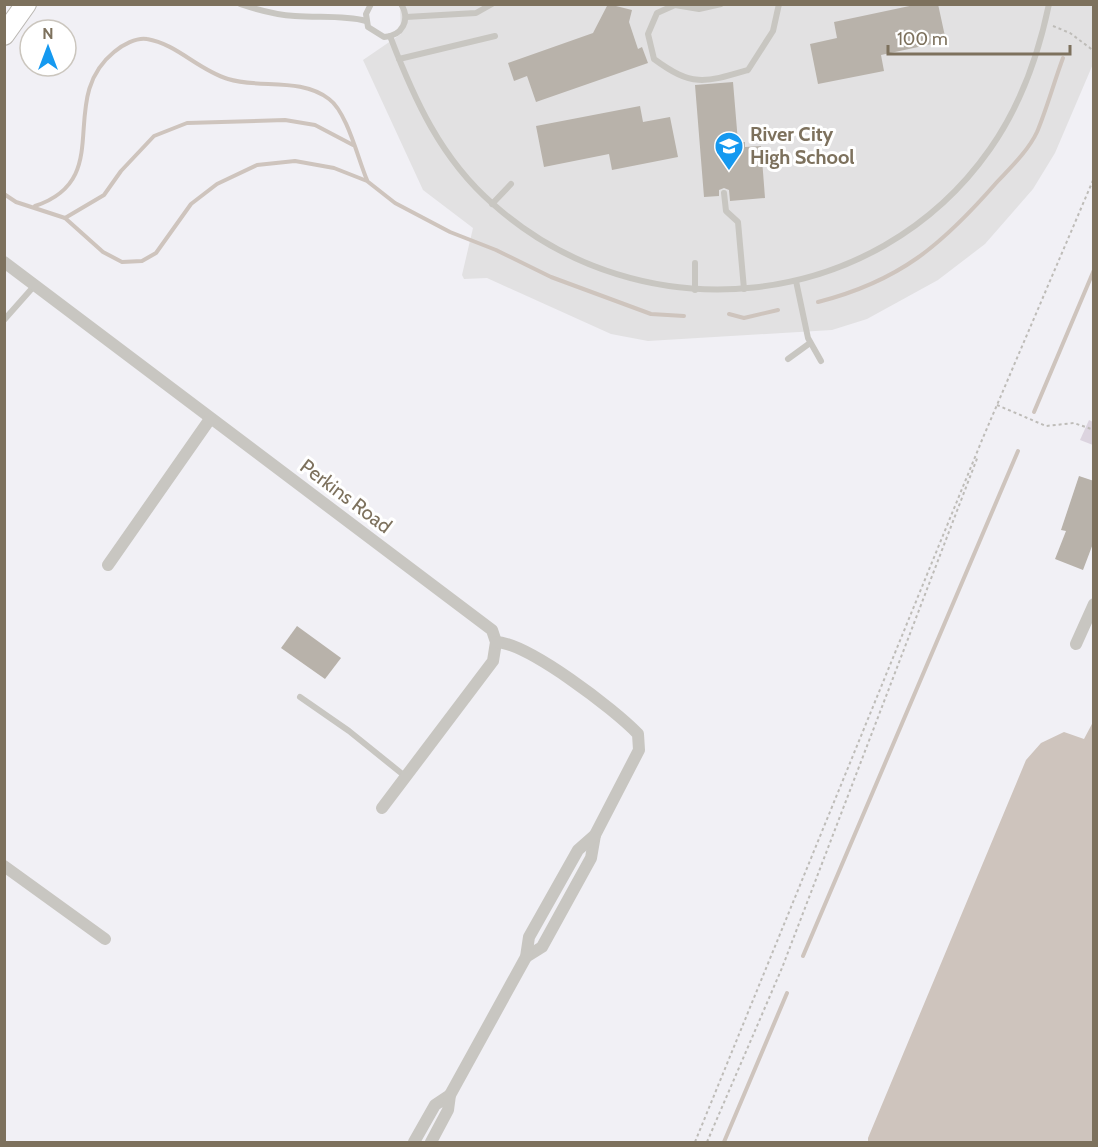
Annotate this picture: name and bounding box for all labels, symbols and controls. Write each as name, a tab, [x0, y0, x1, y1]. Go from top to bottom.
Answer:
north arrow	[18, 18, 78, 78]
scale bar	[888, 18, 1070, 56]
text: N	[42, 24, 54, 43]
text: 100 m	[897, 28, 948, 50]
place label: River City High School	[750, 122, 855, 169]
school or university icon: River City High School	[713, 130, 745, 172]
street label: Perkins Road	[296, 454, 396, 538]

